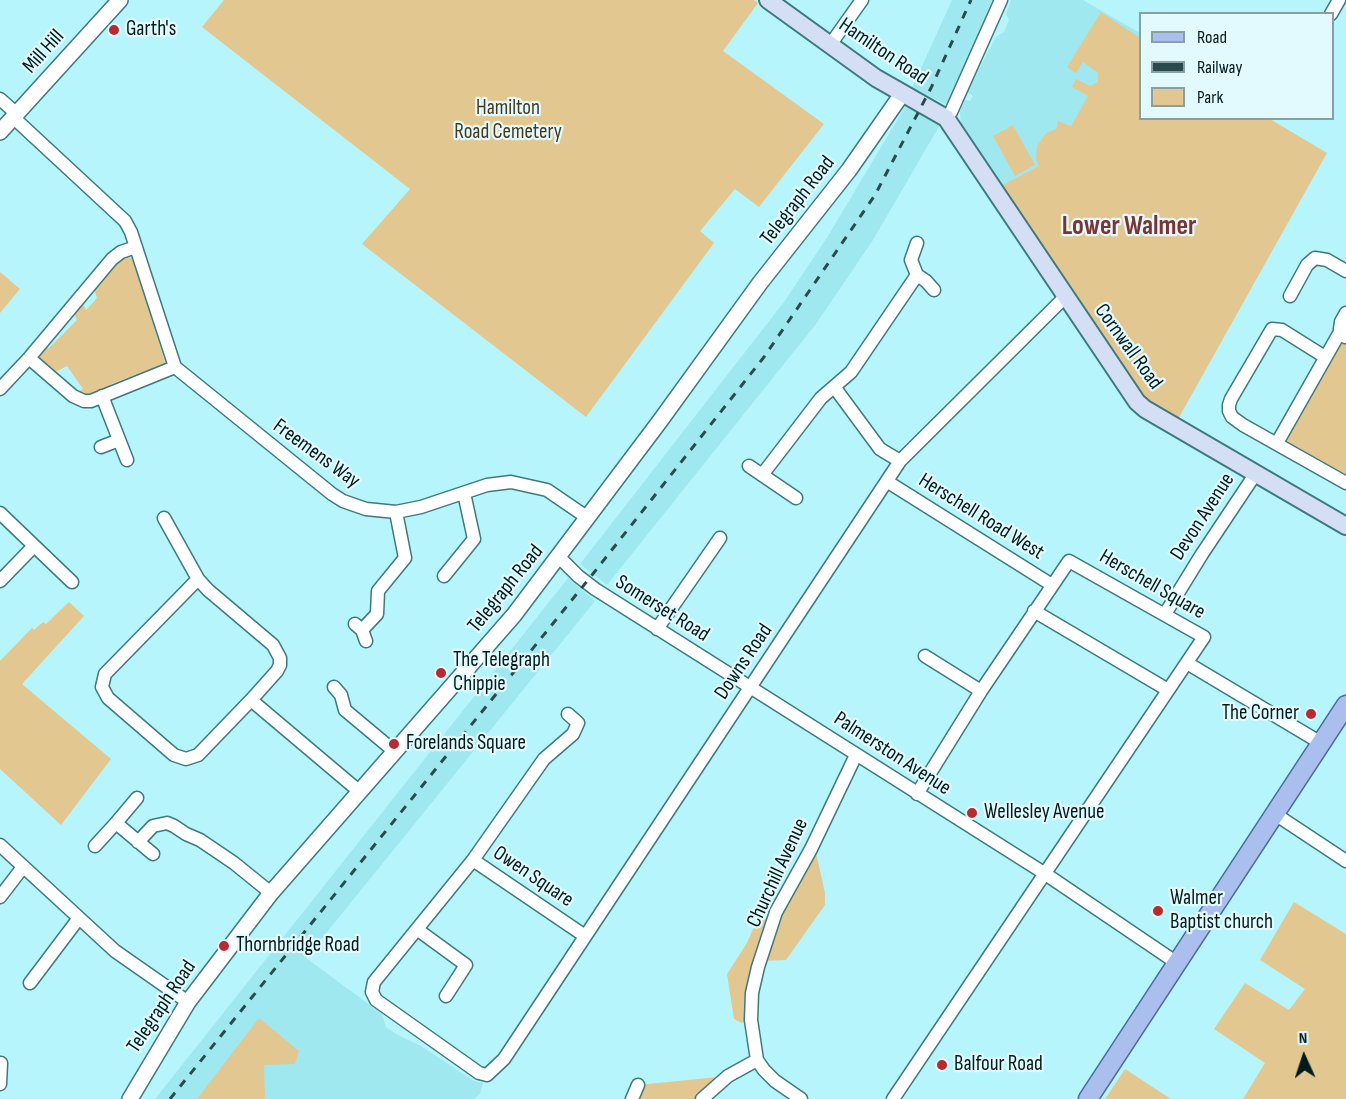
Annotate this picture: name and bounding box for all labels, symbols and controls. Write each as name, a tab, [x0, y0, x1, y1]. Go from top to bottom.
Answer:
legend	[1139, 12, 1334, 120]
street label: Hamilton Road	[834, 13, 932, 91]
place label: Garth's	[126, 17, 176, 43]
marker: Garth's	[107, 23, 121, 37]
street label: Mill Hill	[18, 25, 70, 79]
text: Road	[1197, 27, 1227, 48]
text: Railway	[1197, 57, 1242, 78]
text: Park	[1197, 87, 1223, 108]
park label: Hamilton Road Cemetery	[454, 96, 562, 146]
street label: Telegraph Road	[755, 151, 841, 251]
district label: Lower Walmer	[1062, 211, 1196, 243]
street label: Cornwall Road	[1089, 299, 1167, 395]
street label: Freemens Way	[268, 414, 364, 494]
street label: Herschell Road West	[914, 468, 1048, 566]
street label: Devon Avenue	[1165, 469, 1241, 565]
street label: Telegraph Road	[463, 540, 549, 638]
street label: Herschell Square	[1095, 545, 1209, 625]
street label: Somerset Road	[610, 570, 714, 648]
street label: Downs Road	[710, 619, 778, 705]
place label: The Telegraph Chippie	[453, 648, 550, 698]
marker: The Telegraph Chippie	[434, 666, 448, 680]
place label: The Corner	[1222, 701, 1299, 727]
street label: Palmerston Avenue	[829, 707, 955, 801]
marker: The Corner	[1304, 707, 1318, 721]
place label: Forelands Square	[406, 731, 526, 757]
marker: Forelands Square	[387, 737, 401, 751]
place label: Wellesley Avenue	[984, 800, 1105, 826]
marker: Wellesley Avenue	[965, 806, 979, 820]
street label: Churchill Avenue	[742, 814, 814, 932]
street label: Owen Square	[488, 841, 578, 913]
place label: Walmer Baptist church	[1170, 886, 1273, 936]
marker: Walmer Baptist church	[1151, 904, 1165, 918]
place label: Thornbridge Road	[236, 933, 360, 959]
marker: Thornbridge Road	[217, 939, 231, 953]
street label: Telegraph Road	[122, 956, 202, 1058]
north arrow	[1274, 1027, 1334, 1087]
text: N	[1298, 1029, 1308, 1048]
place label: Balfour Road	[954, 1052, 1043, 1078]
marker: Balfour Road	[935, 1058, 949, 1072]

